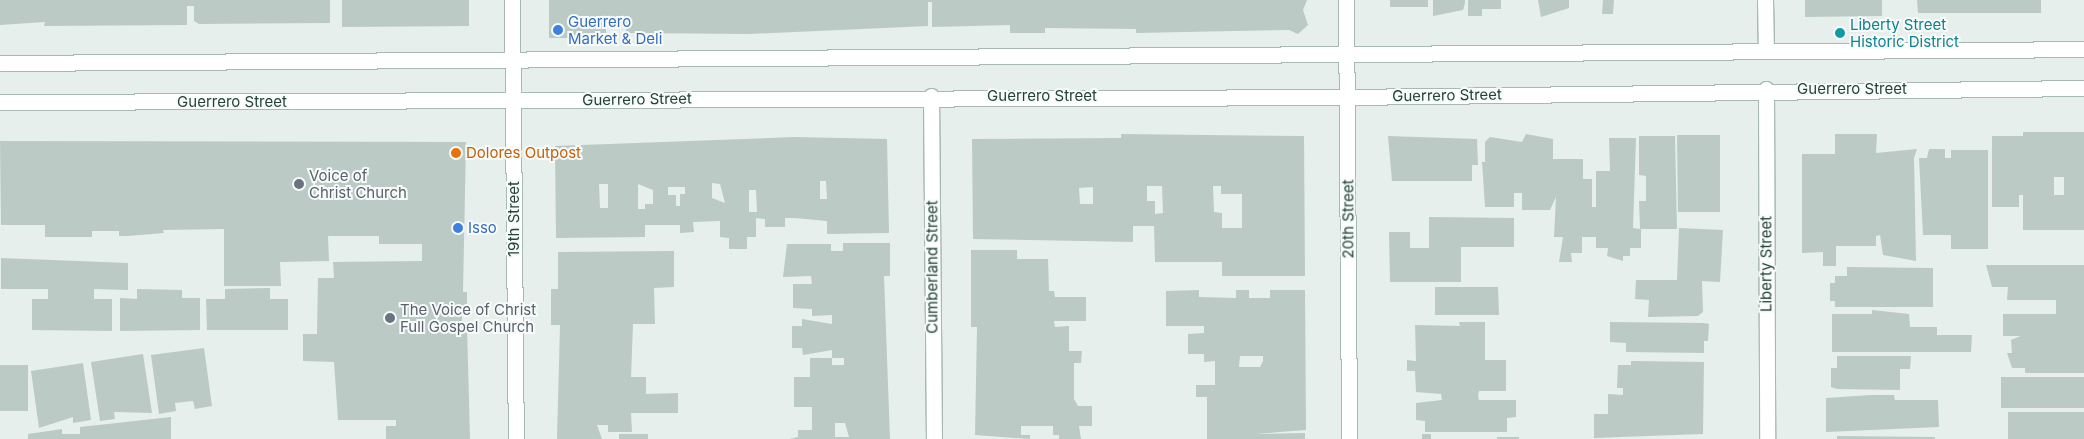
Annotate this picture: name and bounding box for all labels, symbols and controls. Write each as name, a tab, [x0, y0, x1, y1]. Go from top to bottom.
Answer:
place label: Guerrero Market & Deli	[568, 12, 662, 47]
place label: Liberty Street Historic District	[1850, 15, 1959, 50]
marker: Guerrero Market & Deli	[552, 24, 564, 36]
marker: Liberty Street Historic District	[1834, 27, 1846, 39]
street label: Guerrero Street	[1797, 80, 1907, 98]
street label: Guerrero Street	[1392, 85, 1502, 105]
street label: Guerrero Street	[987, 87, 1097, 105]
street label: Guerrero Street	[582, 89, 692, 109]
street label: Guerrero Street	[177, 93, 287, 111]
place label: Dolores Outpost	[466, 144, 581, 162]
marker: Dolores Outpost	[450, 147, 462, 159]
place label: Voice of Christ Church	[309, 166, 407, 201]
marker: Voice of Christ Church	[293, 178, 305, 190]
street label: 20th Street	[1339, 179, 1357, 259]
street label: 19th Street	[505, 181, 523, 257]
street label: Cumberland Street	[923, 200, 941, 334]
street label: Liberty Street	[1757, 216, 1775, 312]
place label: Isso	[468, 219, 497, 237]
marker: Isso	[452, 222, 464, 234]
place label: The Voice of Christ Full Gospel Church	[400, 300, 536, 335]
marker: The Voice of Christ Full Gospel Church	[384, 312, 396, 324]

